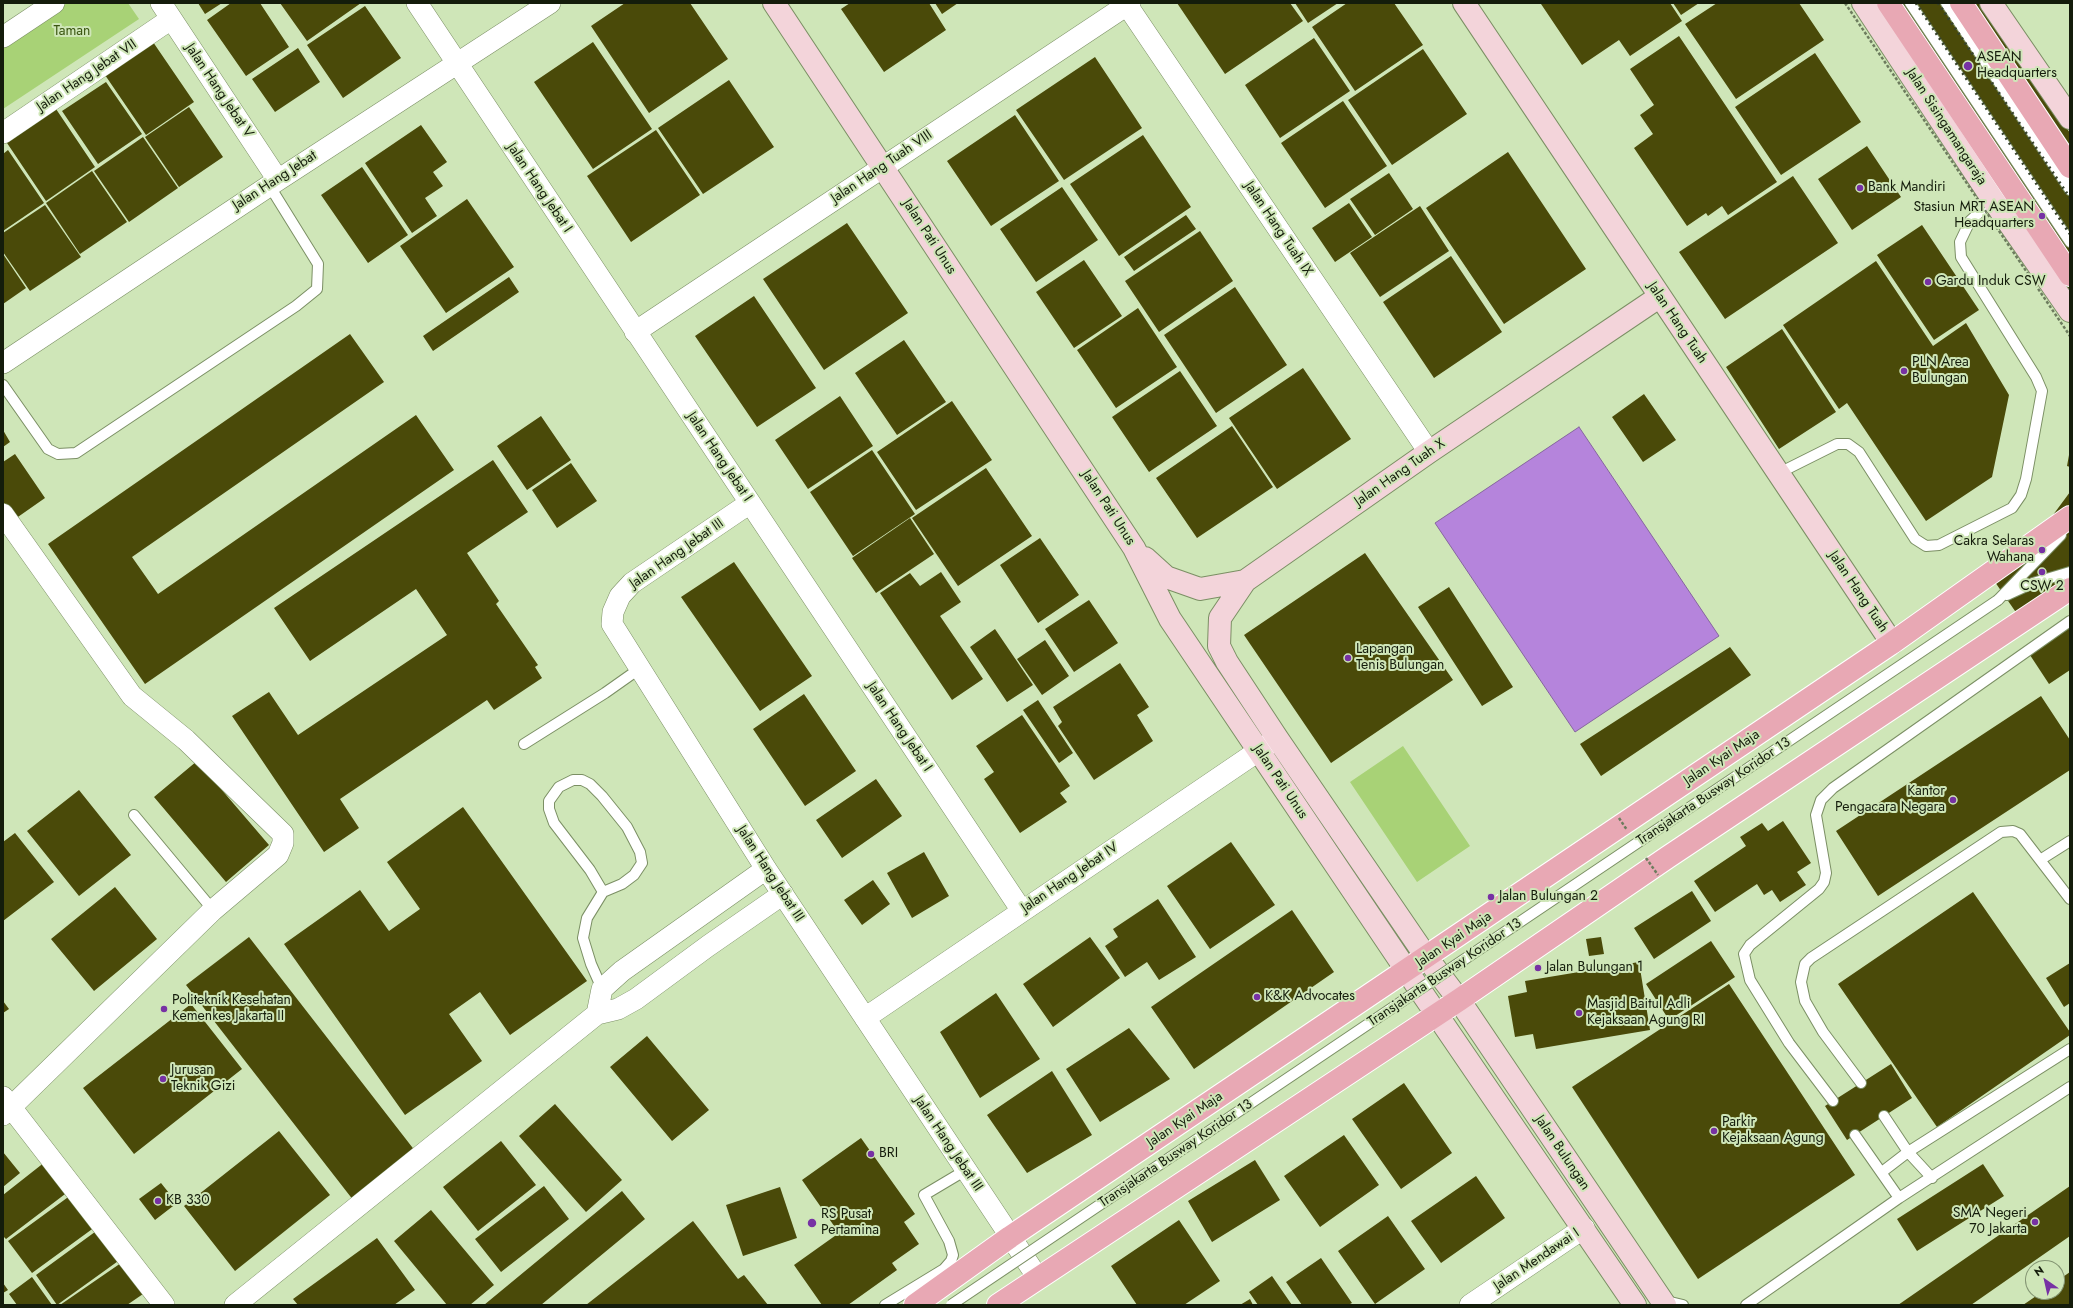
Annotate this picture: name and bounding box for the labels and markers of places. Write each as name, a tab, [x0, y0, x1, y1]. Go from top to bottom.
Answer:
place label: ASEAN Headquarters	[1977, 50, 2057, 82]
marker: ASEAN Headquarters	[1962, 60, 1974, 72]
place label: Bank Mandiri	[1868, 180, 1946, 196]
marker: Bank Mandiri	[1855, 183, 1865, 193]
place label: Stasiun MRT ASEAN Headquarters	[1913, 200, 2034, 232]
marker: Stasiun MRT ASEAN Headquarters	[2037, 211, 2047, 221]
place label: Gardu Induk CSW	[1936, 274, 2046, 290]
marker: Gardu Induk CSW	[1923, 277, 1933, 287]
place label: PLN Area Bulungan	[1912, 355, 1969, 388]
marker: PLN Area Bulungan	[1899, 366, 1909, 376]
place label: Cakra Selaras Wahana	[1954, 534, 2034, 566]
marker: Cakra Selaras Wahana	[2037, 545, 2047, 555]
marker: CSW 2	[2037, 567, 2047, 577]
place label: CSW 2	[2020, 579, 2064, 595]
place label: Lapangan Tenis Bulungan	[1356, 642, 1444, 674]
marker: Lapangan Tenis Bulungan	[1343, 653, 1353, 663]
place label: Kantor Pengacara Negara	[1835, 784, 1945, 816]
marker: Kantor Pengacara Negara	[1948, 795, 1958, 805]
place label: Jalan Bulungan 2	[1499, 889, 1598, 905]
marker: Jalan Bulungan 2	[1486, 892, 1496, 902]
place label: Jalan Bulungan 1	[1546, 960, 1643, 976]
marker: Jalan Bulungan 1	[1533, 963, 1543, 973]
place label: K&K Advocates	[1265, 989, 1355, 1005]
marker: K&K Advocates	[1252, 992, 1262, 1002]
place label: Politeknik Kesehatan Kemenkes Jakarta II	[172, 993, 291, 1026]
place label: Masjid Baitul Adli Kejaksaan Agung RI	[1587, 997, 1704, 1030]
marker: Politeknik Kesehatan Kemenkes Jakarta II	[159, 1004, 169, 1014]
marker: Masjid Baitul Adli Kejaksaan Agung RI	[1574, 1008, 1584, 1018]
place label: Jurusan Teknik Gizi	[171, 1063, 235, 1096]
marker: Jurusan Teknik Gizi	[158, 1074, 168, 1084]
place label: Parkir Kejaksaan Agung	[1722, 1115, 1824, 1148]
marker: Parkir Kejaksaan Agung	[1709, 1126, 1719, 1136]
place label: BRI	[879, 1146, 898, 1162]
marker: BRI	[866, 1149, 876, 1159]
place label: KB 330	[166, 1193, 210, 1209]
marker: KB 330	[153, 1196, 163, 1206]
place label: SMA Negeri 70 Jakarta	[1953, 1206, 2027, 1238]
place label: RS Pusat Pertamina	[821, 1207, 879, 1240]
marker: RS Pusat Pertamina	[806, 1217, 818, 1229]
marker: SMA Negeri 70 Jakarta	[2030, 1217, 2040, 1227]

